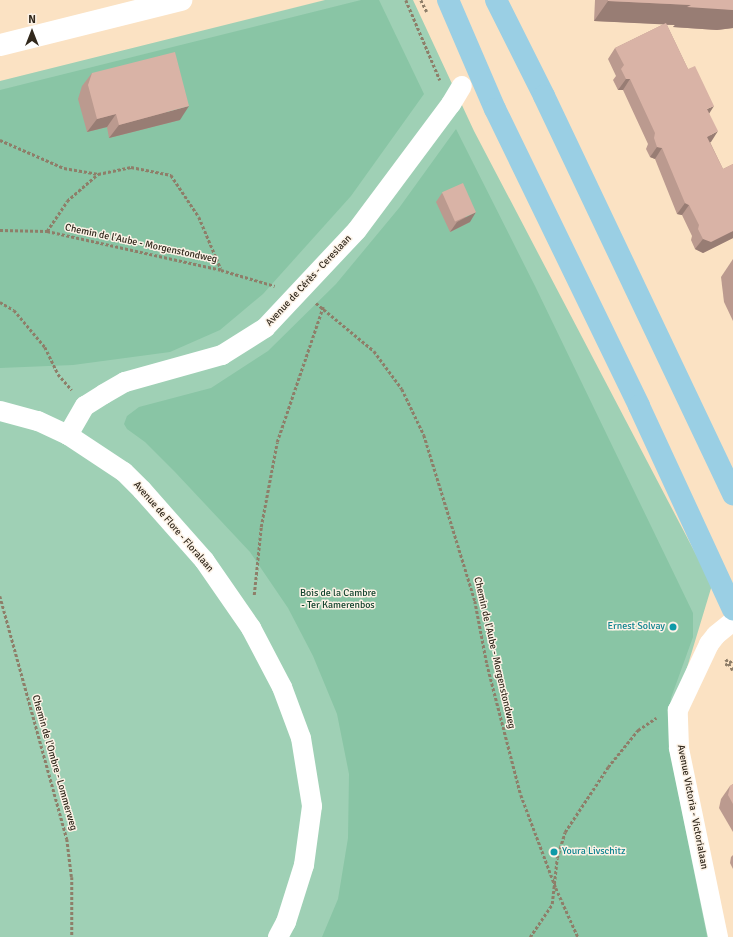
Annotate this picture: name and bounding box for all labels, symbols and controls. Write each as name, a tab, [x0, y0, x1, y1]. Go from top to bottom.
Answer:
north arrow	[12, 12, 52, 52]
text: N	[28, 13, 36, 26]
street label: Chemin de l'Aube - Morgenstondweg	[64, 222, 218, 266]
street label: Avenue de Cérès - Cereslaan	[264, 233, 354, 329]
street label: Avenue de Flore - Floralaan	[130, 479, 216, 575]
street label: Chemin de l'Aube - Morgenstondweg	[471, 576, 517, 730]
park label: Bois de la Cambre - Ter Kamerenbos	[300, 587, 376, 610]
place label: Ernest Solvay	[607, 621, 665, 633]
marker: Ernest Solvay	[668, 622, 678, 632]
street label: Chemin de l'Ombre - Lommerweg	[29, 694, 79, 832]
street label: Avenue Victoria - Victorialaan	[674, 744, 710, 870]
place label: Youra Livschitz	[562, 846, 626, 858]
marker: Youra Livschitz	[549, 847, 559, 857]

